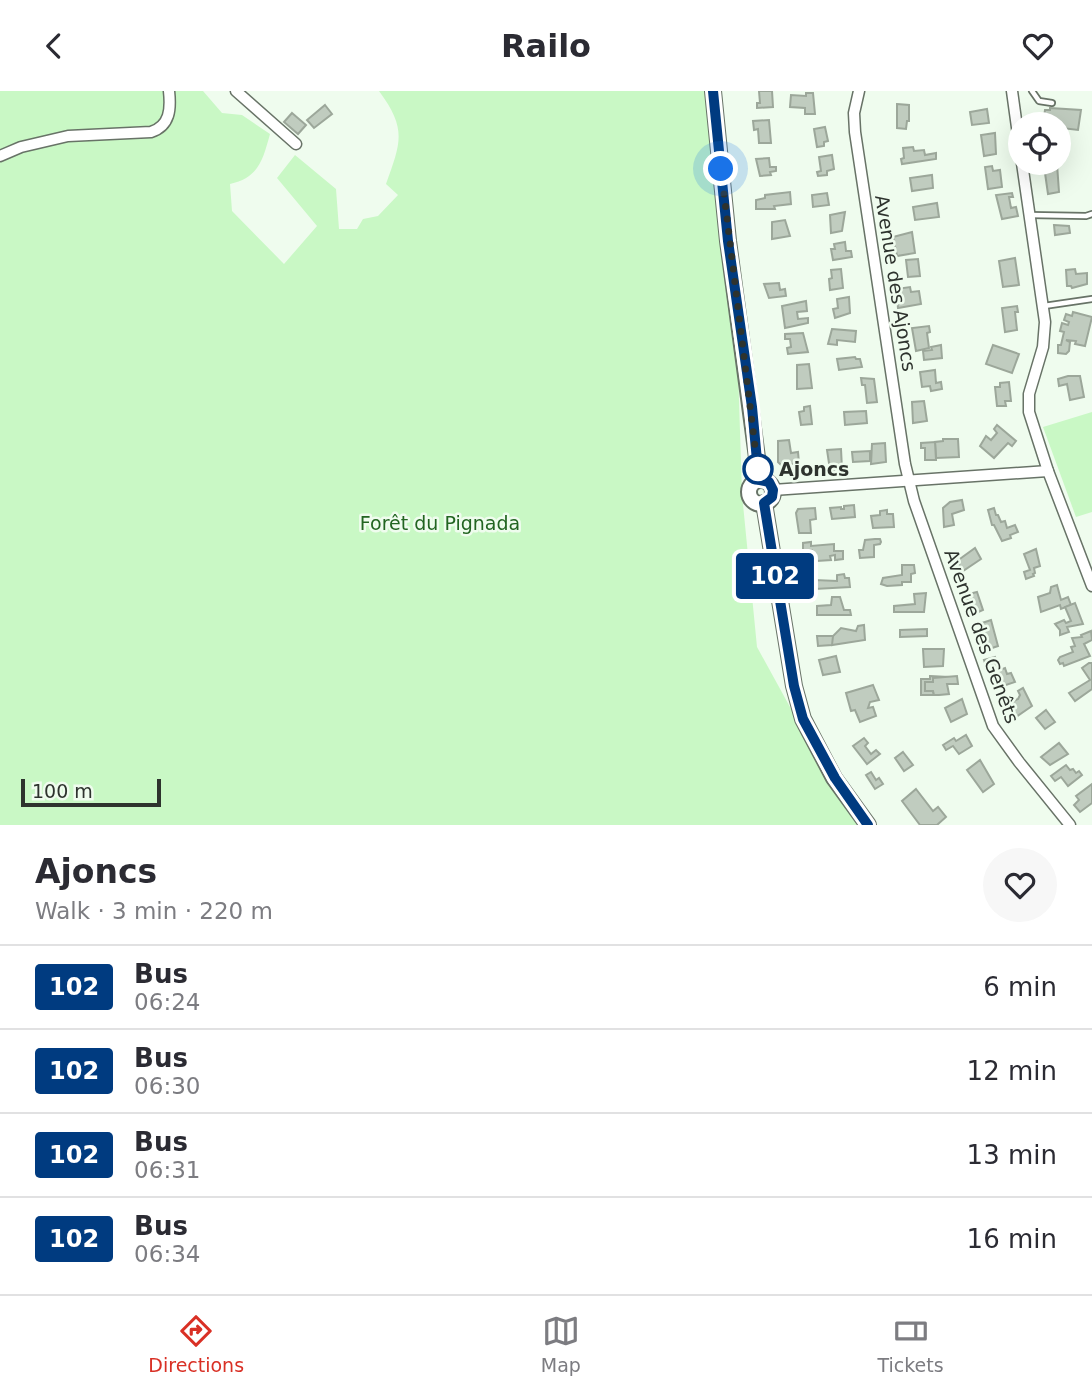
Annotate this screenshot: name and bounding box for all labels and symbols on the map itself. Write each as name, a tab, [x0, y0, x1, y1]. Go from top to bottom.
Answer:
your location	[703, 151, 738, 186]
street label: Avenue des Ajoncs	[871, 193, 921, 373]
marker: Ajoncs	[743, 454, 773, 484]
place label: Ajoncs	[779, 458, 849, 480]
park label: Forêt du Pignada	[360, 512, 520, 534]
street label: Avenue des Genêts	[940, 546, 1024, 726]
line badge: 102	[735, 553, 815, 599]
scale bar	[21, 776, 161, 808]

